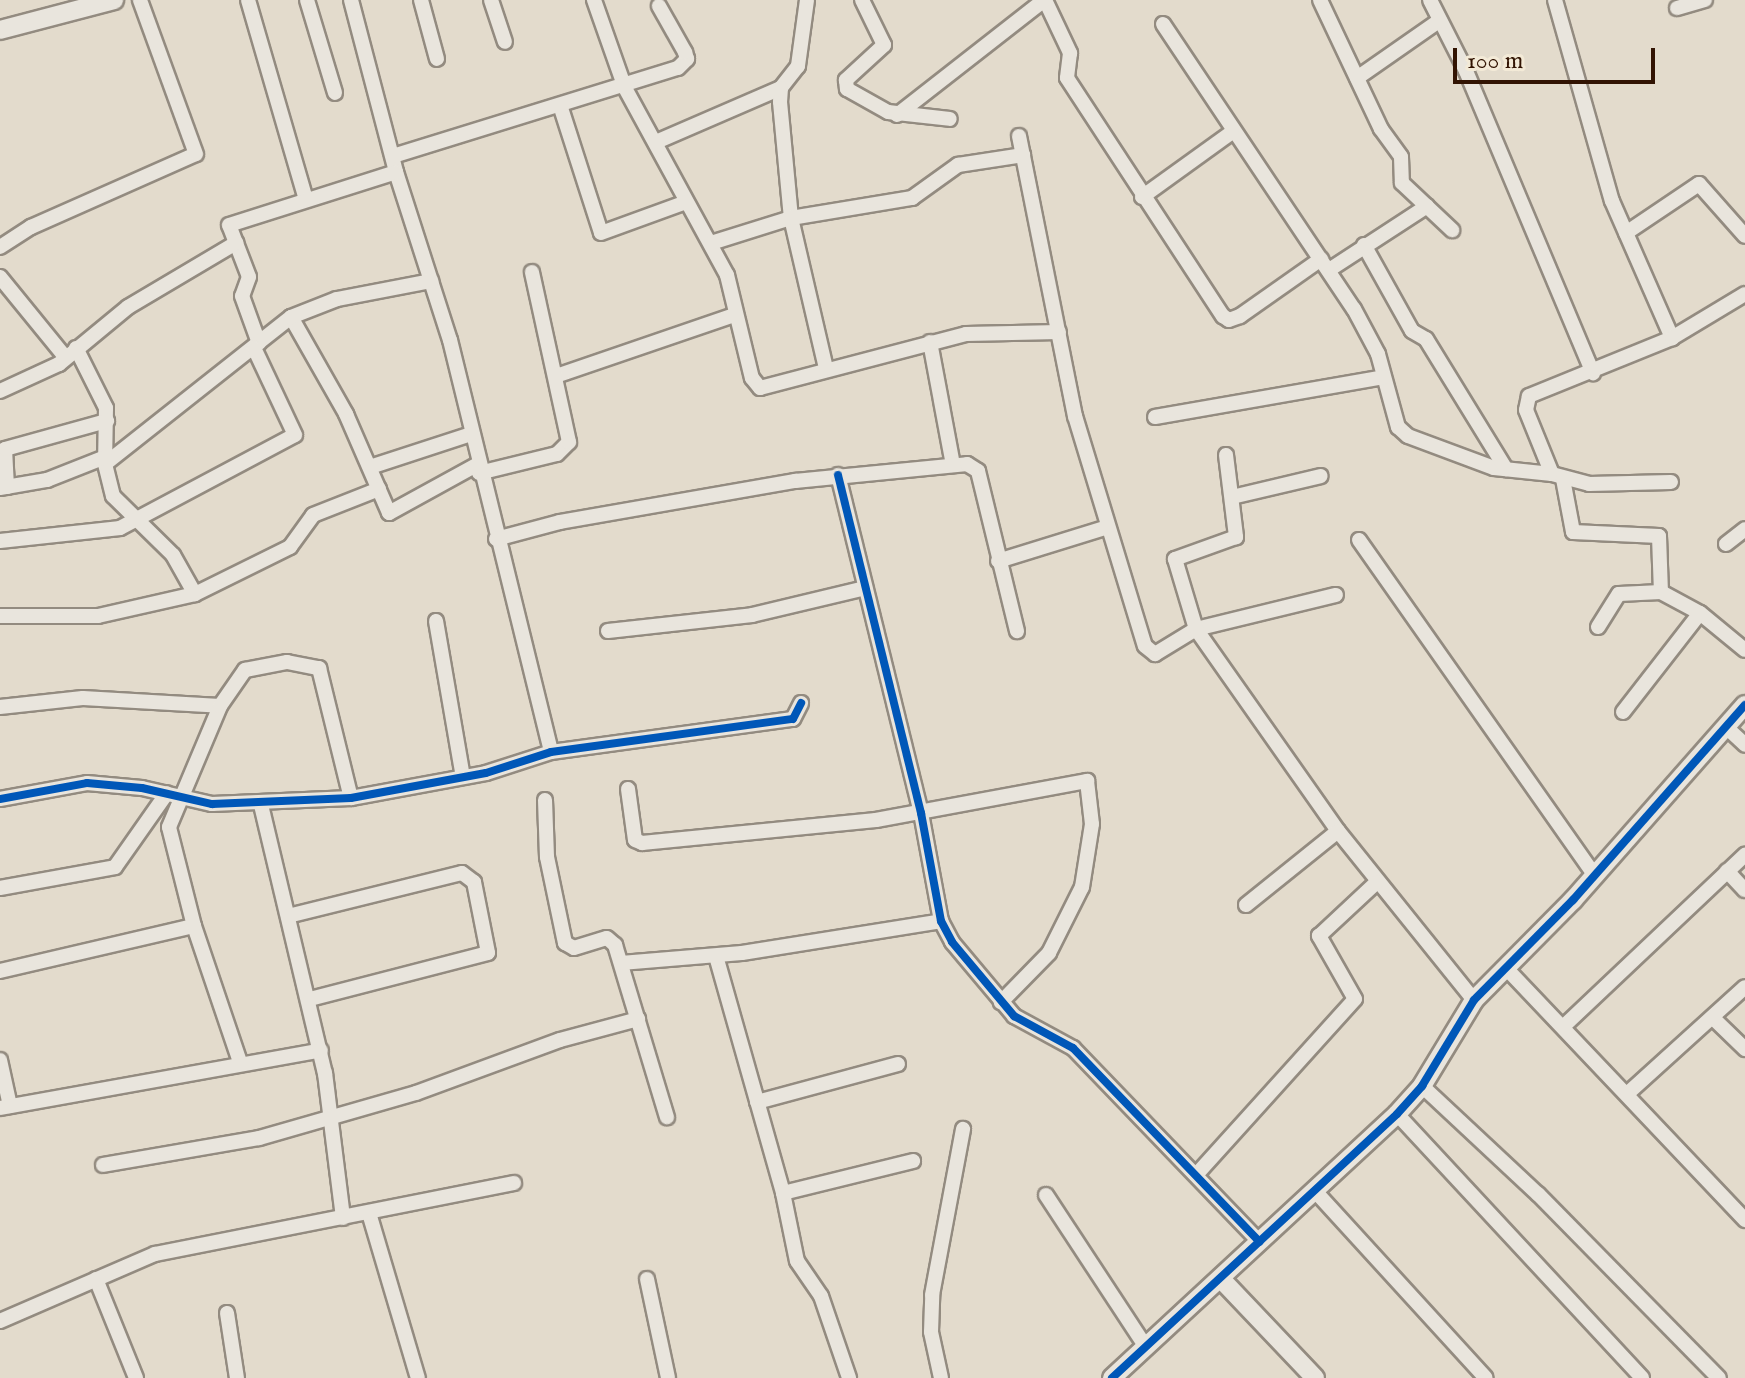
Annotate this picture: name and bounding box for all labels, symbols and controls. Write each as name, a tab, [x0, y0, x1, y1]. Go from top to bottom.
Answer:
scale bar	[1457, 32, 1659, 82]
text: 100 m	[1467, 46, 1523, 77]

